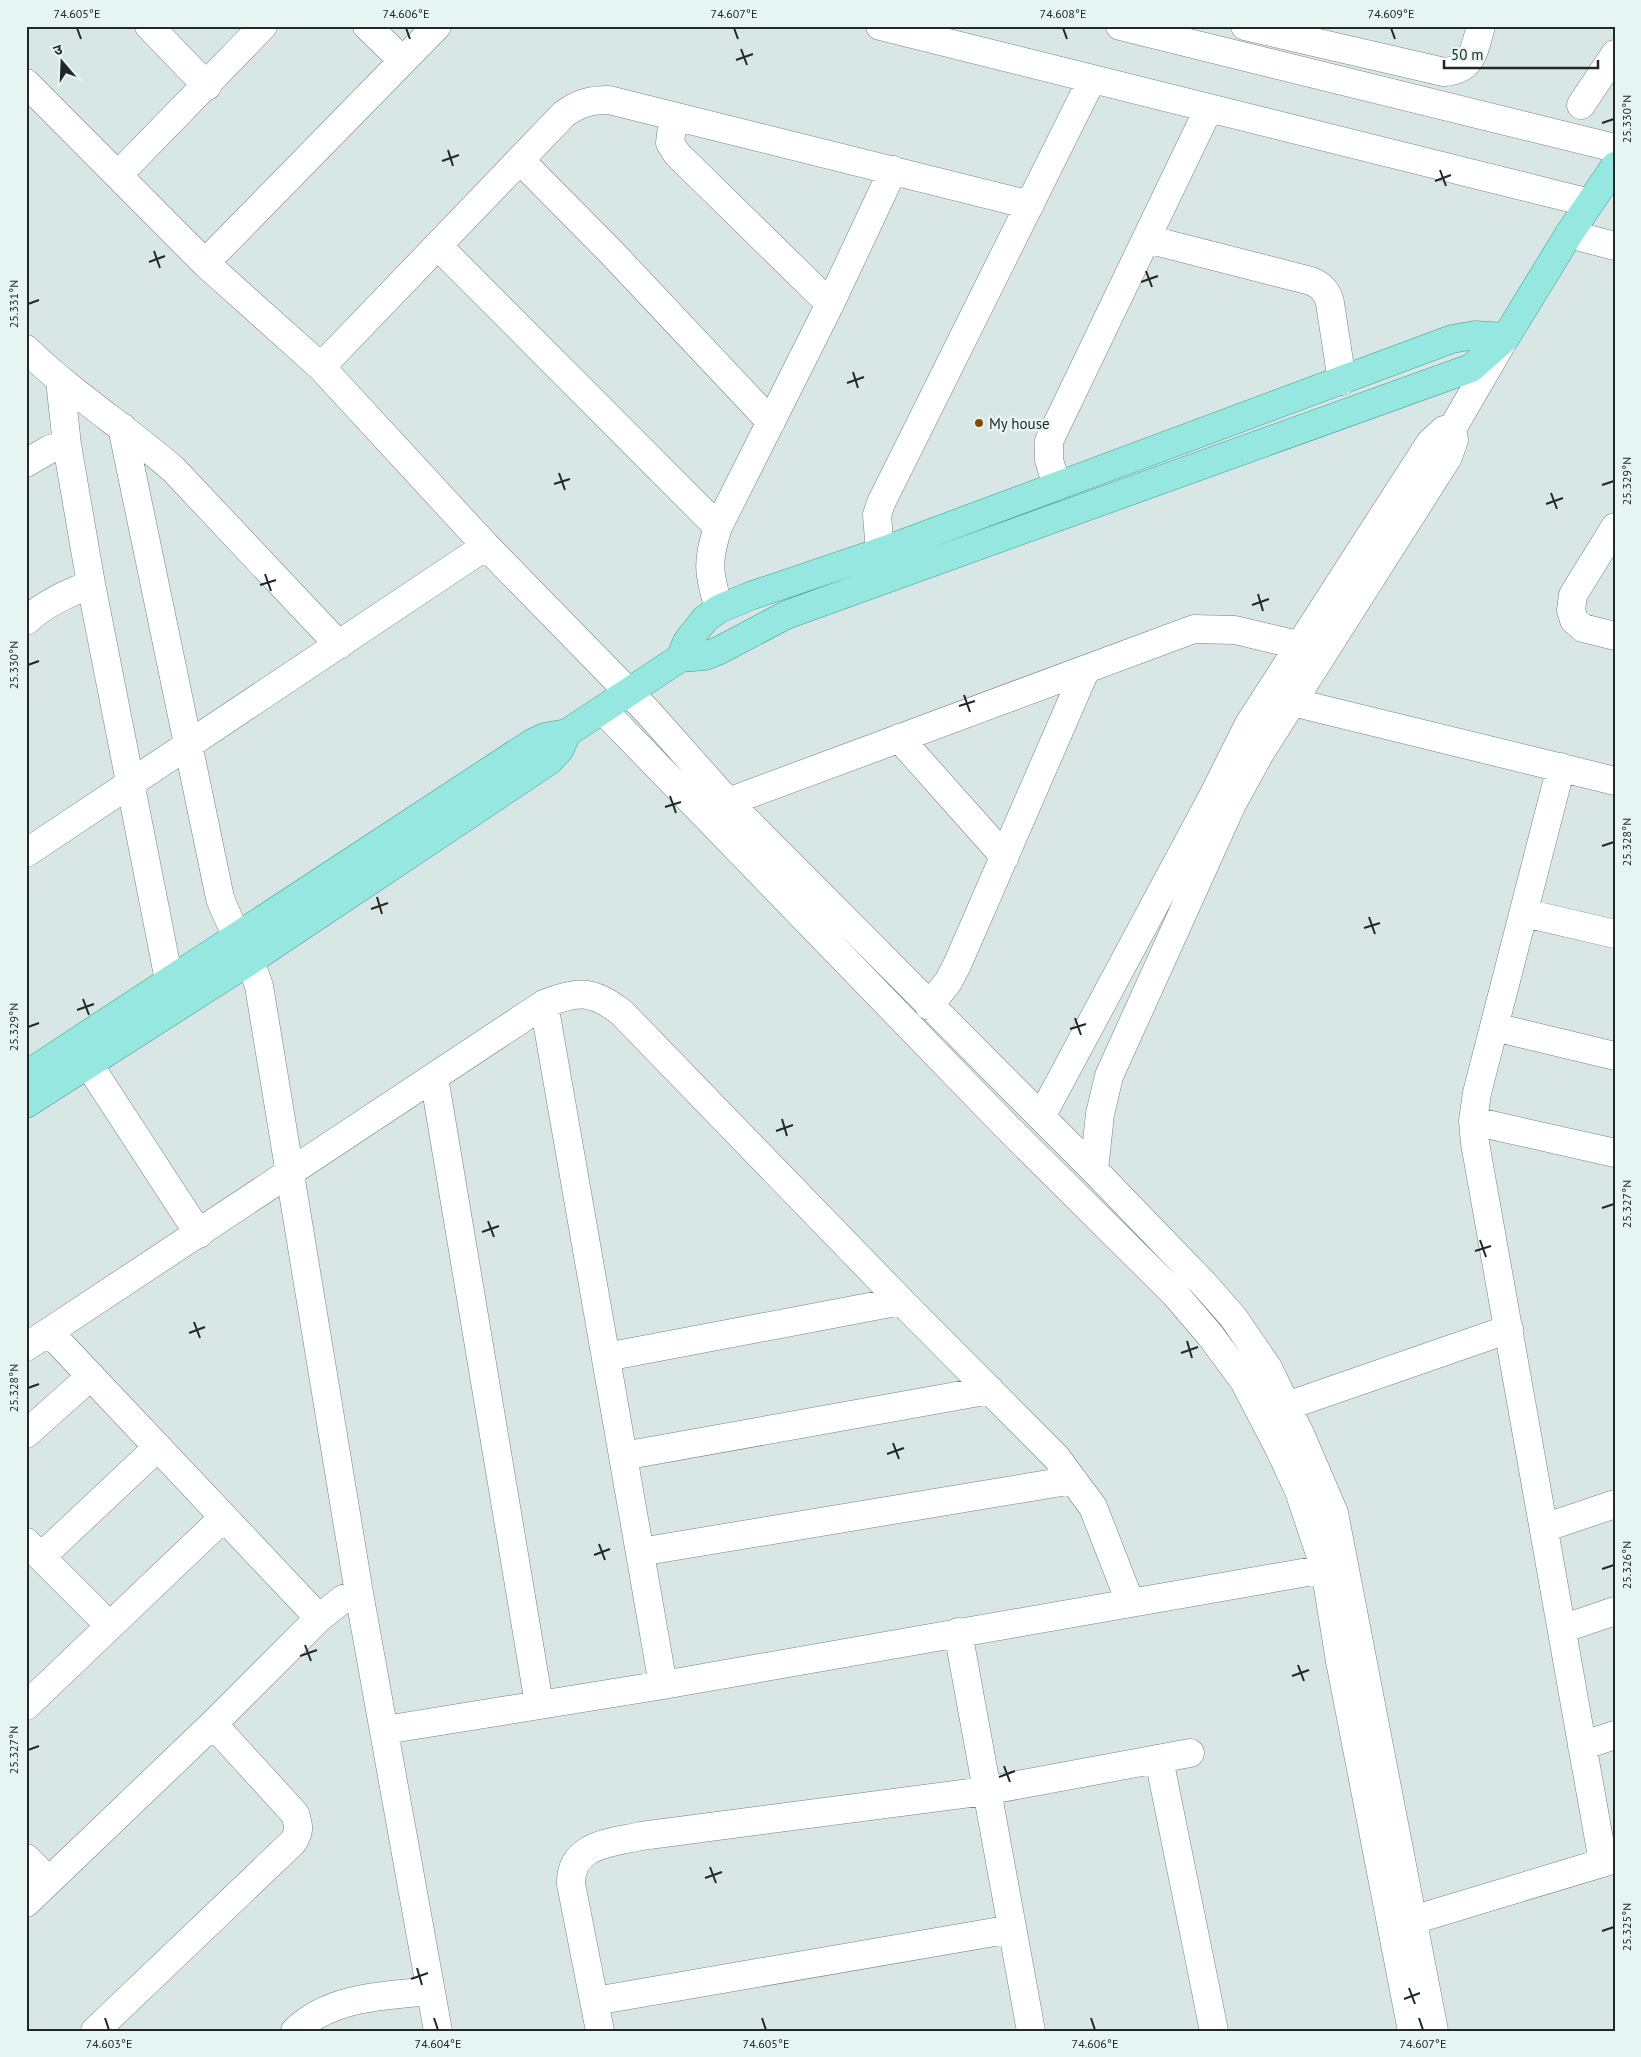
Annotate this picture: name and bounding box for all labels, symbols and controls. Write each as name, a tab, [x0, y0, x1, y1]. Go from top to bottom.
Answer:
text: 74.605°E	[54, 6, 100, 21]
text: 74.606°E	[383, 6, 429, 21]
text: 74.607°E	[711, 6, 757, 21]
text: 74.608°E	[1040, 6, 1086, 21]
text: 74.609°E	[1368, 6, 1414, 21]
north arrow	[38, 38, 88, 88]
scale bar	[1444, 38, 1597, 70]
text: उ	[51, 40, 65, 60]
text: 50 m	[1451, 45, 1484, 64]
text: 25.330°N	[1619, 95, 1634, 143]
text: 25.331°N	[6, 280, 21, 328]
place label: My house	[989, 414, 1050, 433]
marker: My house	[973, 417, 985, 429]
text: 25.329°N	[1619, 457, 1634, 505]
text: 25.330°N	[6, 641, 21, 689]
text: 25.328°N	[1619, 818, 1634, 866]
text: 25.329°N	[6, 1003, 21, 1051]
text: 25.327°N	[1619, 1180, 1634, 1228]
text: 25.328°N	[6, 1364, 21, 1412]
text: 25.326°N	[1619, 1541, 1634, 1589]
text: 25.327°N	[6, 1726, 21, 1774]
text: 25.325°N	[1619, 1903, 1634, 1951]
text: 74.603°E	[86, 2036, 132, 2051]
text: 74.604°E	[415, 2036, 461, 2051]
text: 74.605°E	[743, 2036, 789, 2051]
text: 74.606°E	[1072, 2036, 1118, 2051]
text: 74.607°E	[1400, 2036, 1446, 2051]

